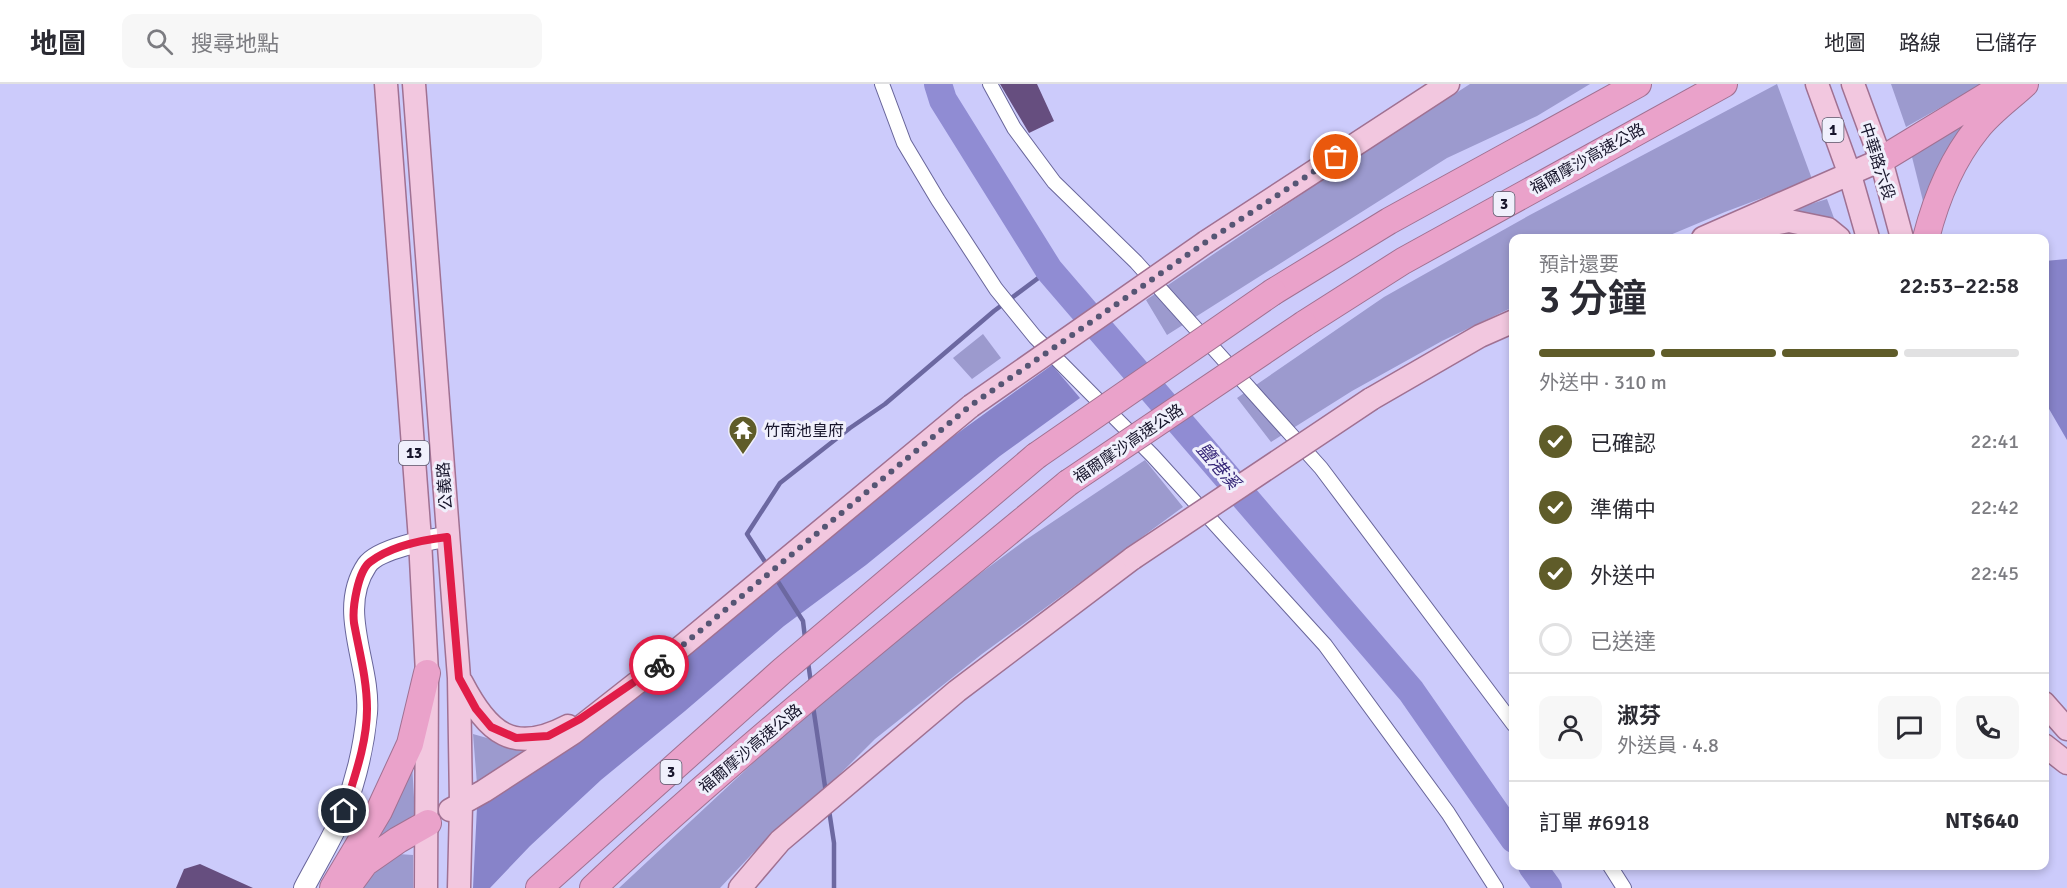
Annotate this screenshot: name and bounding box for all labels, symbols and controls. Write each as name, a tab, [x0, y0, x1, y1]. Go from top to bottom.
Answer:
search box	[122, 14, 542, 68]
icon: search	[143, 25, 176, 58]
text: 地圖	[30, 27, 86, 61]
text: 搜尋地點	[191, 30, 279, 57]
text: 地圖	[1824, 30, 1866, 56]
text: 路線	[1899, 30, 1941, 56]
text: 已儲存	[1974, 30, 2037, 56]
road number: 1	[1822, 118, 1844, 142]
street label: 福爾摩沙高速公路	[1527, 119, 1648, 199]
street label: 中華路六段	[1855, 120, 1899, 202]
pin	[1310, 131, 1361, 182]
icon: bag	[1319, 140, 1352, 173]
road number: 3	[1494, 192, 1514, 216]
text: 預計還要	[1539, 252, 1619, 277]
text: 22:53–22:58	[1900, 272, 2019, 299]
text: 3 分鐘	[1539, 275, 1647, 323]
text: 外送中 · 310 m	[1539, 370, 1667, 395]
street label: 福爾摩沙高速公路	[1070, 400, 1187, 488]
temple icon: 竹南池皇府	[727, 414, 759, 456]
place label: 竹南池皇府	[764, 421, 844, 441]
icon: check	[1539, 425, 1572, 458]
text: 22:41	[1970, 429, 2019, 454]
text: 已確認	[1590, 430, 1656, 457]
water label: 鹽港溪	[1192, 438, 1246, 496]
road number: 13	[399, 441, 429, 465]
street label: 公義路	[433, 461, 457, 511]
icon: check	[1539, 491, 1572, 524]
text: 22:42	[1970, 495, 2019, 520]
text: 準備中	[1590, 496, 1656, 523]
icon: check	[1539, 557, 1572, 590]
text: 22:45	[1970, 561, 2019, 586]
text: 外送中	[1590, 562, 1656, 589]
text: 已送達	[1590, 628, 1656, 655]
courier	[629, 635, 689, 695]
icon: bike	[643, 649, 676, 682]
button: person	[1539, 696, 1602, 759]
button: chat	[1878, 696, 1941, 759]
button: phone	[1956, 696, 2019, 759]
street label: 福爾摩沙高速公路	[695, 700, 806, 798]
text: 淑芬	[1617, 702, 1661, 729]
text: 外送員 · 4.8	[1617, 733, 1719, 758]
road number: 3	[660, 760, 682, 784]
pin	[318, 785, 369, 836]
icon: home	[327, 794, 360, 827]
text: NT$640	[1945, 807, 2019, 834]
text: 訂單 #6918	[1539, 809, 1650, 836]

